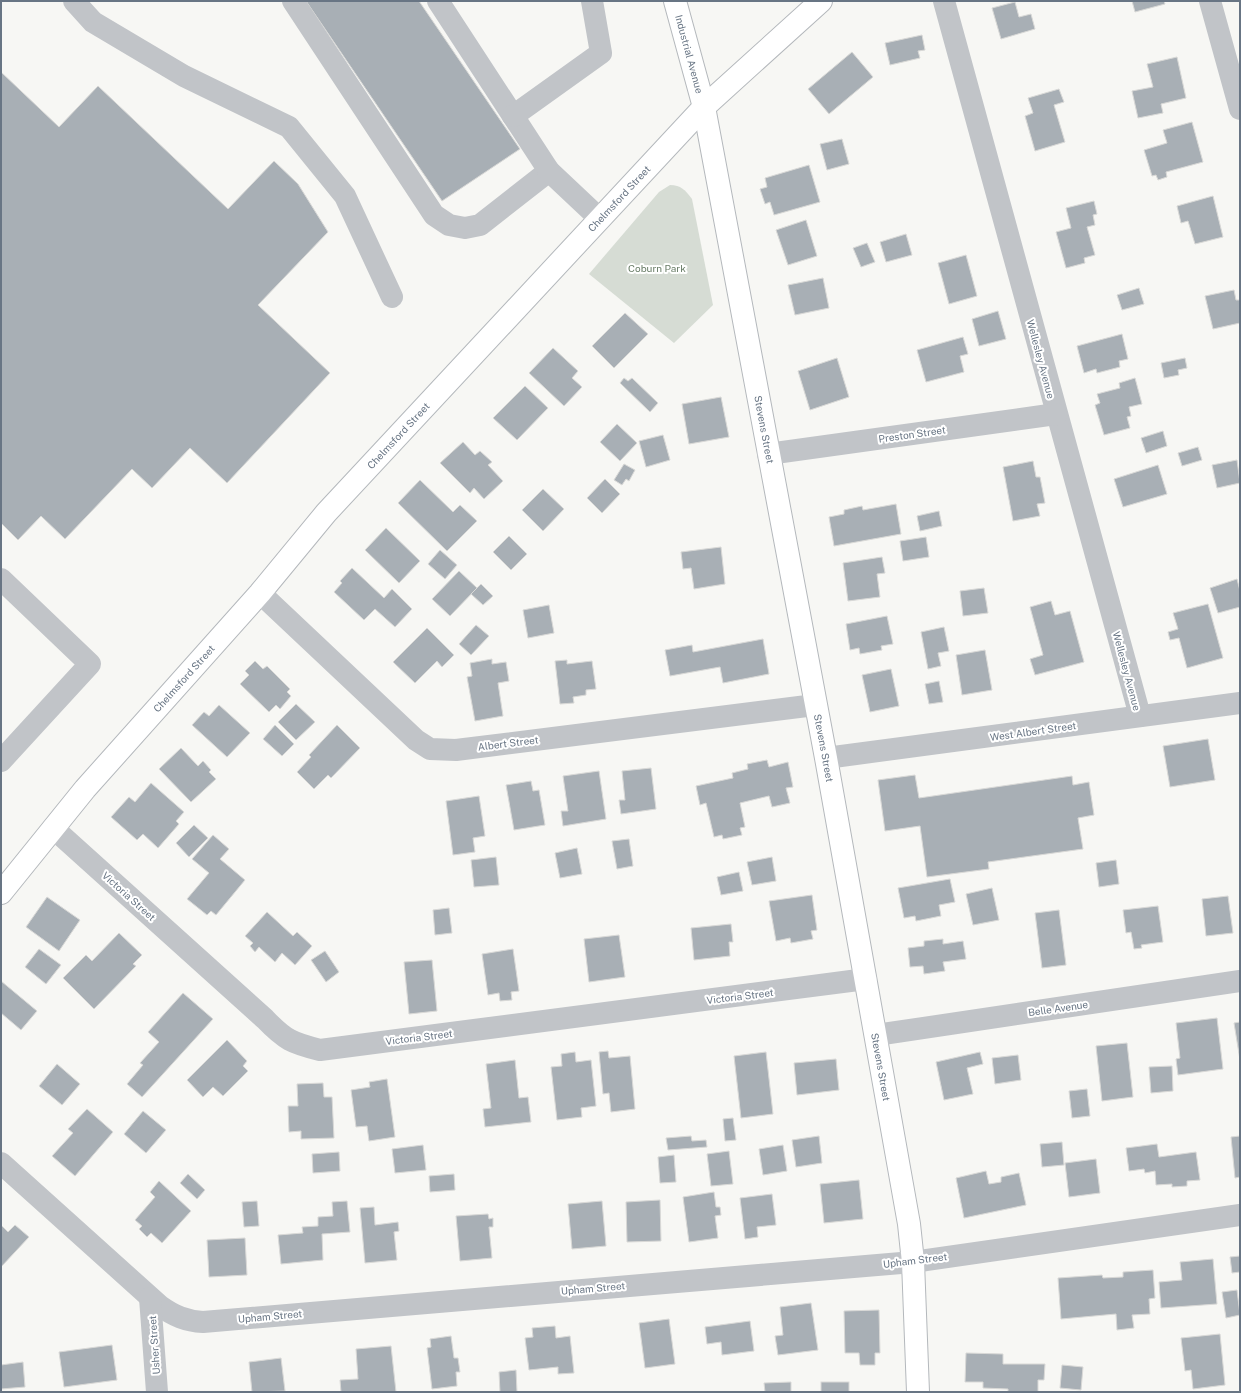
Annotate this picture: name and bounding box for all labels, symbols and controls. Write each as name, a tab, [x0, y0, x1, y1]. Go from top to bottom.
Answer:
street label: Industrial Avenue	[673, 13, 706, 95]
street label: Chelmsford Street	[585, 163, 653, 234]
park label: Coburn Park	[628, 262, 686, 274]
street label: Wellesley Avenue	[1025, 318, 1057, 400]
street label: Stevens Street	[752, 395, 777, 465]
street label: Chelmsford Street	[364, 400, 432, 471]
street label: Preston Street	[878, 423, 946, 445]
street label: Wellesley Avenue	[1111, 630, 1143, 712]
street label: Chelmsford Street	[151, 642, 217, 714]
street label: Stevens Street	[812, 713, 836, 783]
street label: West Albert Street	[989, 719, 1077, 743]
street label: Albert Street	[477, 733, 539, 753]
street label: Victoria Street	[100, 869, 158, 923]
street label: Victoria Street	[706, 986, 774, 1006]
street label: Belle Avenue	[1027, 998, 1089, 1018]
street label: Victoria Street	[385, 1027, 453, 1047]
street label: Stevens Street	[869, 1032, 893, 1102]
street label: Upham Street	[882, 1250, 948, 1270]
street label: Upham Street	[560, 1279, 626, 1297]
street label: Upham Street	[237, 1307, 303, 1325]
street label: Usher Street	[146, 1315, 162, 1375]

